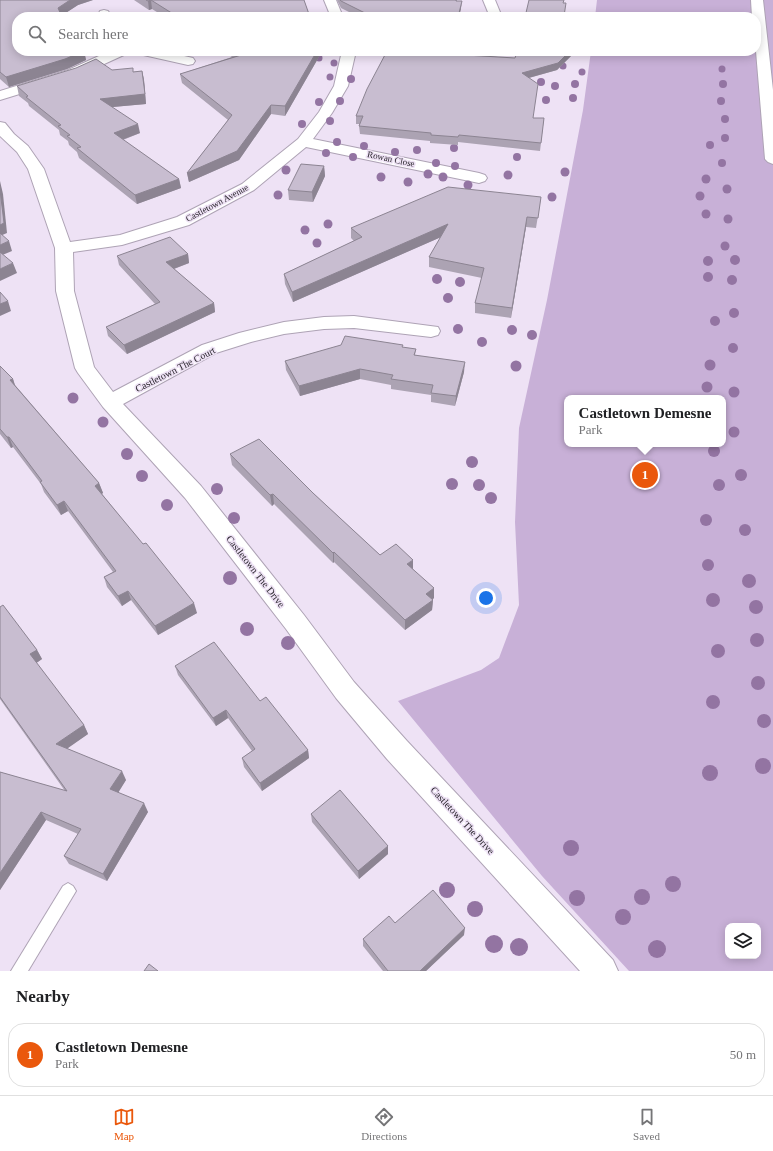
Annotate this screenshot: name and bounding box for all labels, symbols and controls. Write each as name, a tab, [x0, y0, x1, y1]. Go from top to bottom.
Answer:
search box	[12, 12, 761, 56]
icon: search	[26, 23, 48, 45]
text: Search here	[58, 26, 128, 42]
street label: Rowan Close	[366, 149, 416, 169]
street label: Castletown Avenue	[184, 182, 250, 224]
street label: Castletown The Court	[133, 344, 217, 394]
popup	[564, 395, 726, 447]
text: Castletown Demesne	[579, 405, 711, 421]
text: Park	[579, 422, 602, 437]
pin: 1	[632, 460, 658, 490]
street label: Castletown The Drive	[224, 533, 287, 610]
your location	[476, 588, 496, 608]
street label: Castletown The Drive	[429, 784, 497, 857]
map controls	[725, 923, 761, 959]
button: layers	[725, 923, 761, 959]
text: Nearby	[16, 987, 70, 1006]
text: Castletown Demesne	[55, 1039, 188, 1055]
text: 1	[27, 1047, 33, 1062]
text: 50 m	[730, 1047, 756, 1062]
text: Park	[55, 1056, 79, 1071]
tab: Map	[113, 1106, 135, 1142]
tab: Directions	[361, 1106, 407, 1142]
tab: Saved	[633, 1106, 660, 1142]

